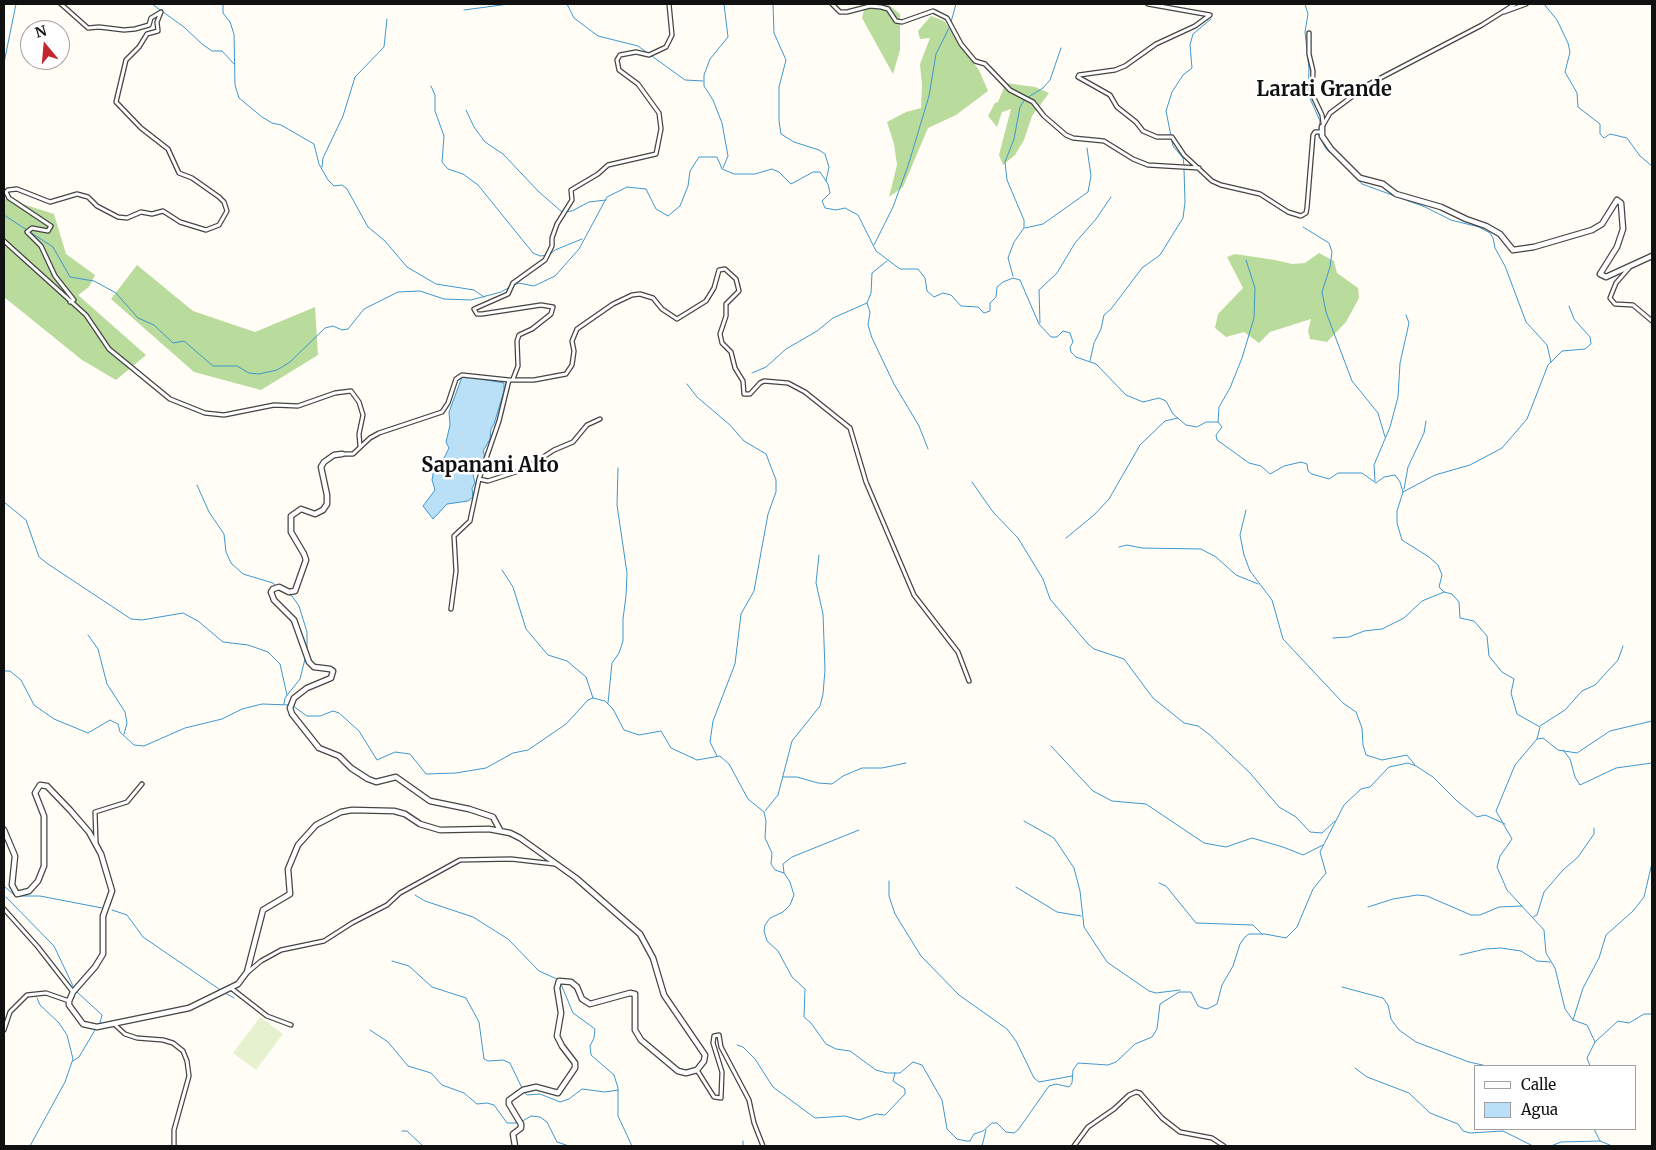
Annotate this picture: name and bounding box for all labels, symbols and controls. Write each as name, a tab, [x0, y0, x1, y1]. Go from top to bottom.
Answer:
north arrow	[20, 20, 70, 70]
text: N	[33, 21, 49, 42]
district label: Larati Grande	[1256, 78, 1392, 102]
district label: Sapanani Alto	[421, 454, 559, 478]
legend	[1474, 1065, 1636, 1130]
text: Calle	[1521, 1075, 1556, 1094]
text: Agua	[1521, 1100, 1558, 1119]

